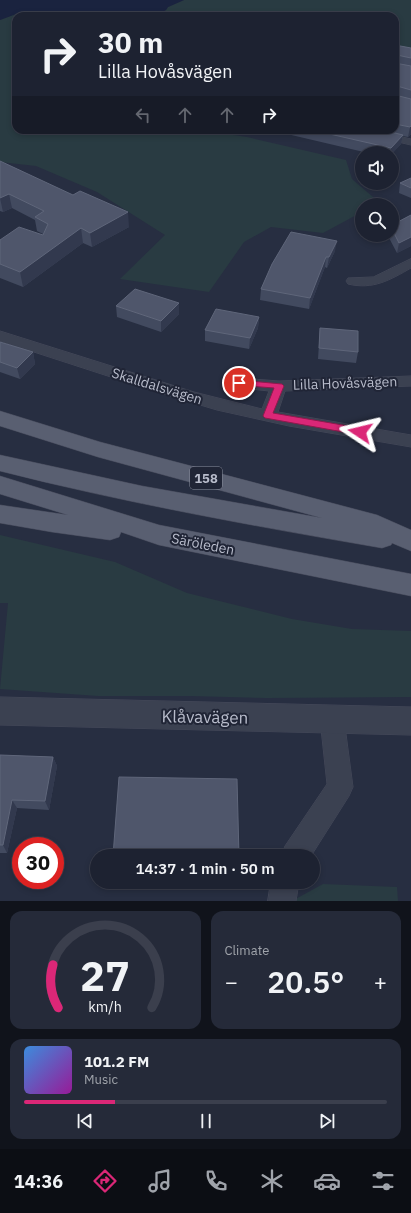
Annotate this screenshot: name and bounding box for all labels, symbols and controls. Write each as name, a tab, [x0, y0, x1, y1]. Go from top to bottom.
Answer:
text: 30 m	[98, 24, 163, 61]
icon: right	[32, 28, 84, 80]
text: Lilla Hovåsvägen	[98, 60, 232, 83]
icon: left	[132, 104, 154, 126]
icon: ahead	[174, 104, 196, 126]
icon: ahead	[216, 104, 238, 126]
icon: right	[258, 104, 280, 126]
map controls	[355, 146, 399, 242]
button: sound	[355, 146, 399, 190]
button: search	[355, 198, 399, 242]
street label: Skalldalsvägen	[110, 364, 204, 408]
pin	[222, 366, 256, 400]
icon: arrive	[228, 372, 250, 394]
street label: Lilla Hovåsvägen	[292, 372, 398, 394]
position arrow	[339, 411, 381, 453]
road number: 158	[190, 467, 222, 489]
street label: Säröleden	[170, 529, 236, 559]
street label: Klåvavägen	[161, 705, 249, 729]
speed limit sign: 30	[12, 837, 64, 889]
text: 14:37 · 1 min · 50 m	[135, 859, 275, 878]
text: Climate	[225, 942, 269, 959]
text: 27	[80, 948, 130, 1002]
text: 20.5°	[267, 962, 344, 1001]
text: −	[225, 967, 238, 996]
text: +	[374, 967, 387, 996]
text: km/h	[88, 997, 122, 1016]
text: 101.2 FM	[84, 1052, 149, 1071]
text: Music	[84, 1071, 118, 1088]
icon: previous	[74, 1110, 96, 1132]
icon: pause	[195, 1110, 217, 1132]
icon: next	[316, 1110, 338, 1132]
icon: directions	[91, 1167, 119, 1195]
icon: music	[146, 1167, 174, 1195]
icon: phone	[202, 1167, 230, 1195]
icon: climate	[258, 1167, 286, 1195]
icon: car	[313, 1167, 341, 1195]
icon: filters	[369, 1167, 397, 1195]
text: 14:36	[14, 1170, 63, 1193]

